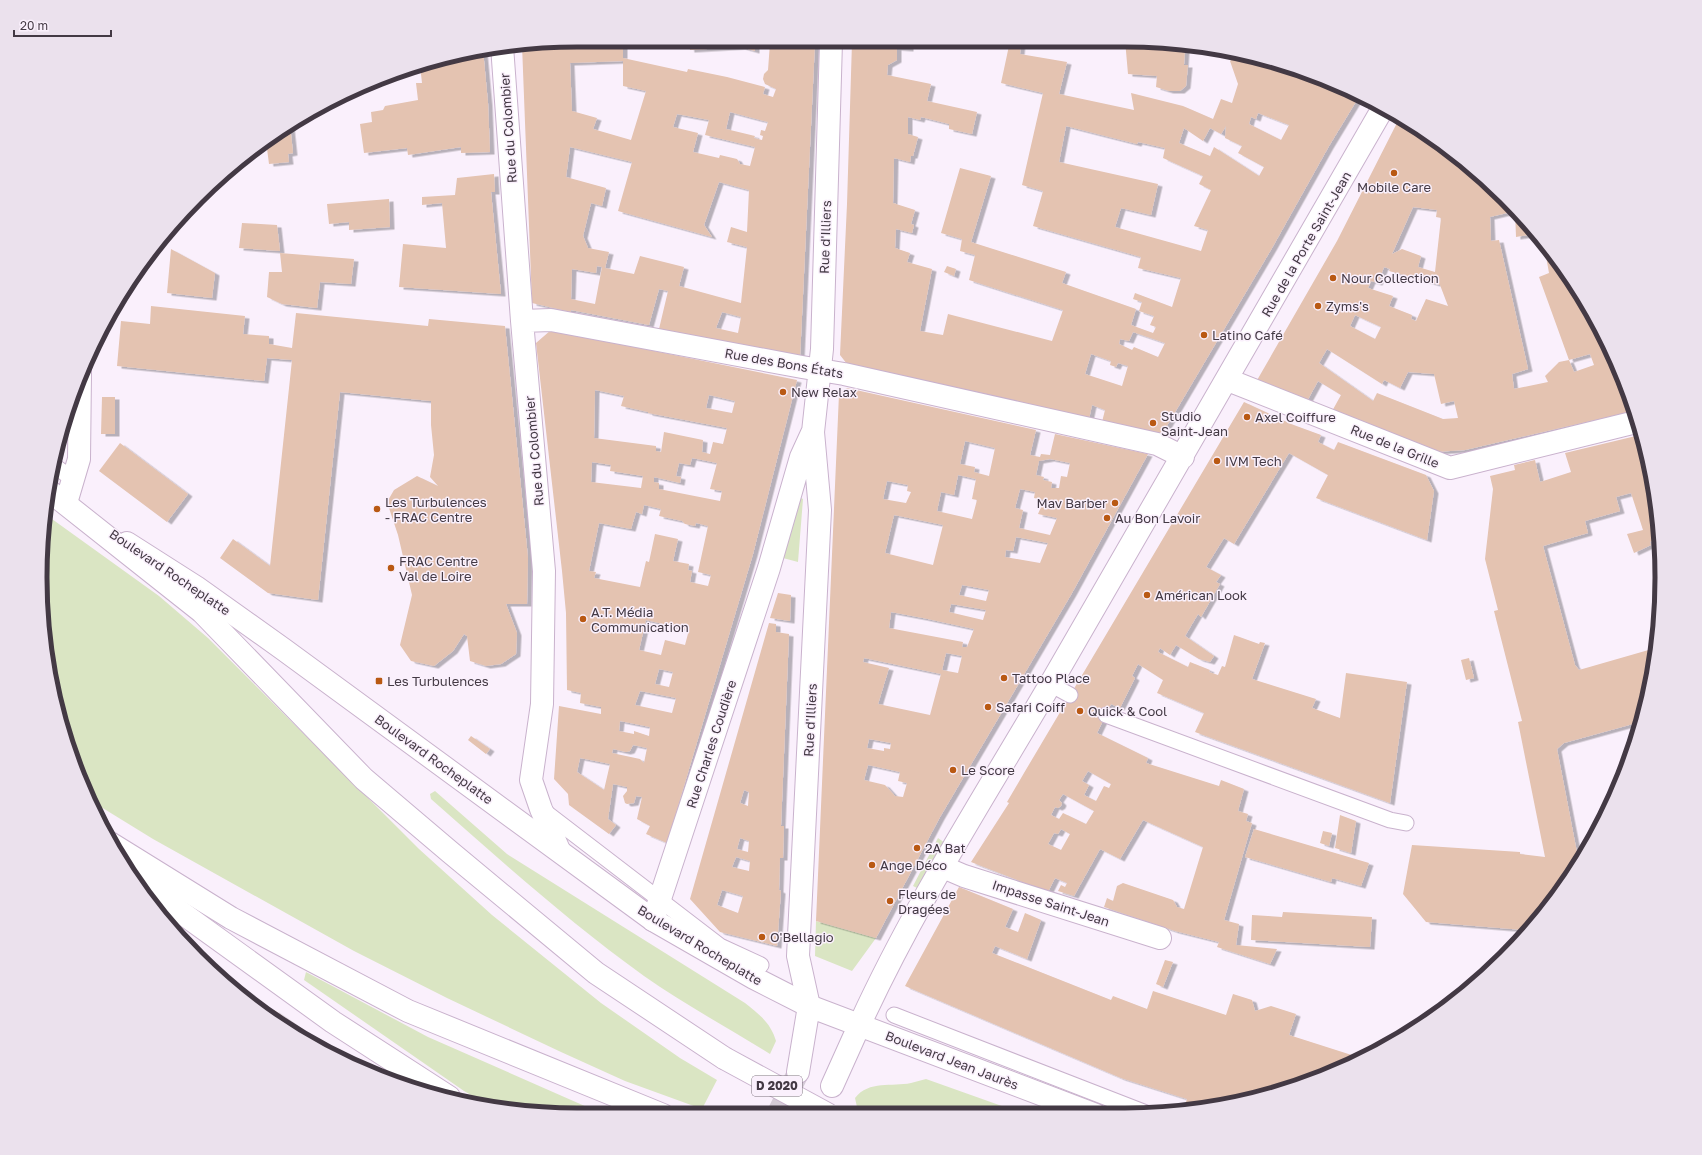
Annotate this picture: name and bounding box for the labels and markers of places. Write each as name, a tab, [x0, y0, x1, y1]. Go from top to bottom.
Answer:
marker: Mobile Care	[1389, 168, 1399, 178]
place label: Mobile Care	[1357, 179, 1431, 195]
place label: Nour Collection	[1341, 270, 1439, 286]
marker: Nour Collection	[1328, 273, 1338, 283]
place label: Zyms's	[1326, 298, 1369, 314]
marker: Zyms's	[1313, 301, 1323, 311]
place label: Latino Café	[1212, 327, 1283, 343]
marker: Latino Café	[1199, 330, 1209, 340]
place label: New Relax	[791, 384, 857, 400]
marker: New Relax	[778, 387, 788, 397]
place label: Studio Saint-Jean	[1161, 408, 1228, 439]
place label: Axel Coiffure	[1255, 409, 1336, 425]
marker: Axel Coiffure	[1242, 412, 1252, 422]
marker: Studio Saint-Jean	[1148, 418, 1158, 428]
place label: IVM Tech	[1225, 453, 1282, 469]
marker: IVM Tech	[1212, 456, 1222, 466]
place label: Les Turbulences - FRAC Centre	[385, 494, 487, 525]
place label: Mav Barber	[1036, 495, 1107, 511]
marker: Mav Barber	[1110, 498, 1120, 508]
marker: Les Turbulences - FRAC Centre	[372, 504, 382, 514]
place label: Au Bon Lavoir	[1115, 510, 1200, 526]
marker: Au Bon Lavoir	[1102, 513, 1112, 523]
place label: FRAC Centre Val de Loire	[399, 553, 478, 584]
marker: FRAC Centre Val de Loire	[386, 563, 396, 573]
place label: Américan Look	[1155, 587, 1248, 603]
marker: Américan Look	[1142, 590, 1152, 600]
place label: A.T. Média Communication	[591, 604, 689, 635]
marker: A.T. Média Communication	[578, 614, 588, 624]
place label: Tattoo Place	[1012, 670, 1090, 686]
place label: Les Turbulences	[387, 673, 489, 689]
marker: Tattoo Place	[999, 673, 1009, 683]
marker: Les Turbulences	[374, 676, 384, 686]
place label: Safari Coiff	[996, 699, 1065, 715]
marker: Safari Coiff	[983, 702, 993, 712]
place label: Quick & Cool	[1088, 703, 1167, 719]
marker: Quick & Cool	[1075, 706, 1085, 716]
place label: Le Score	[961, 762, 1015, 778]
marker: Le Score	[948, 765, 958, 775]
place label: 2A Bat	[925, 840, 966, 856]
marker: 2A Bat	[912, 843, 922, 853]
place label: Ange Déco	[880, 857, 947, 873]
marker: Ange Déco	[867, 860, 877, 870]
place label: Fleurs de Dragées	[898, 886, 956, 917]
marker: Fleurs de Dragées	[885, 896, 895, 906]
place label: O'Bellagio	[770, 929, 834, 945]
marker: O'Bellagio	[757, 932, 767, 942]

